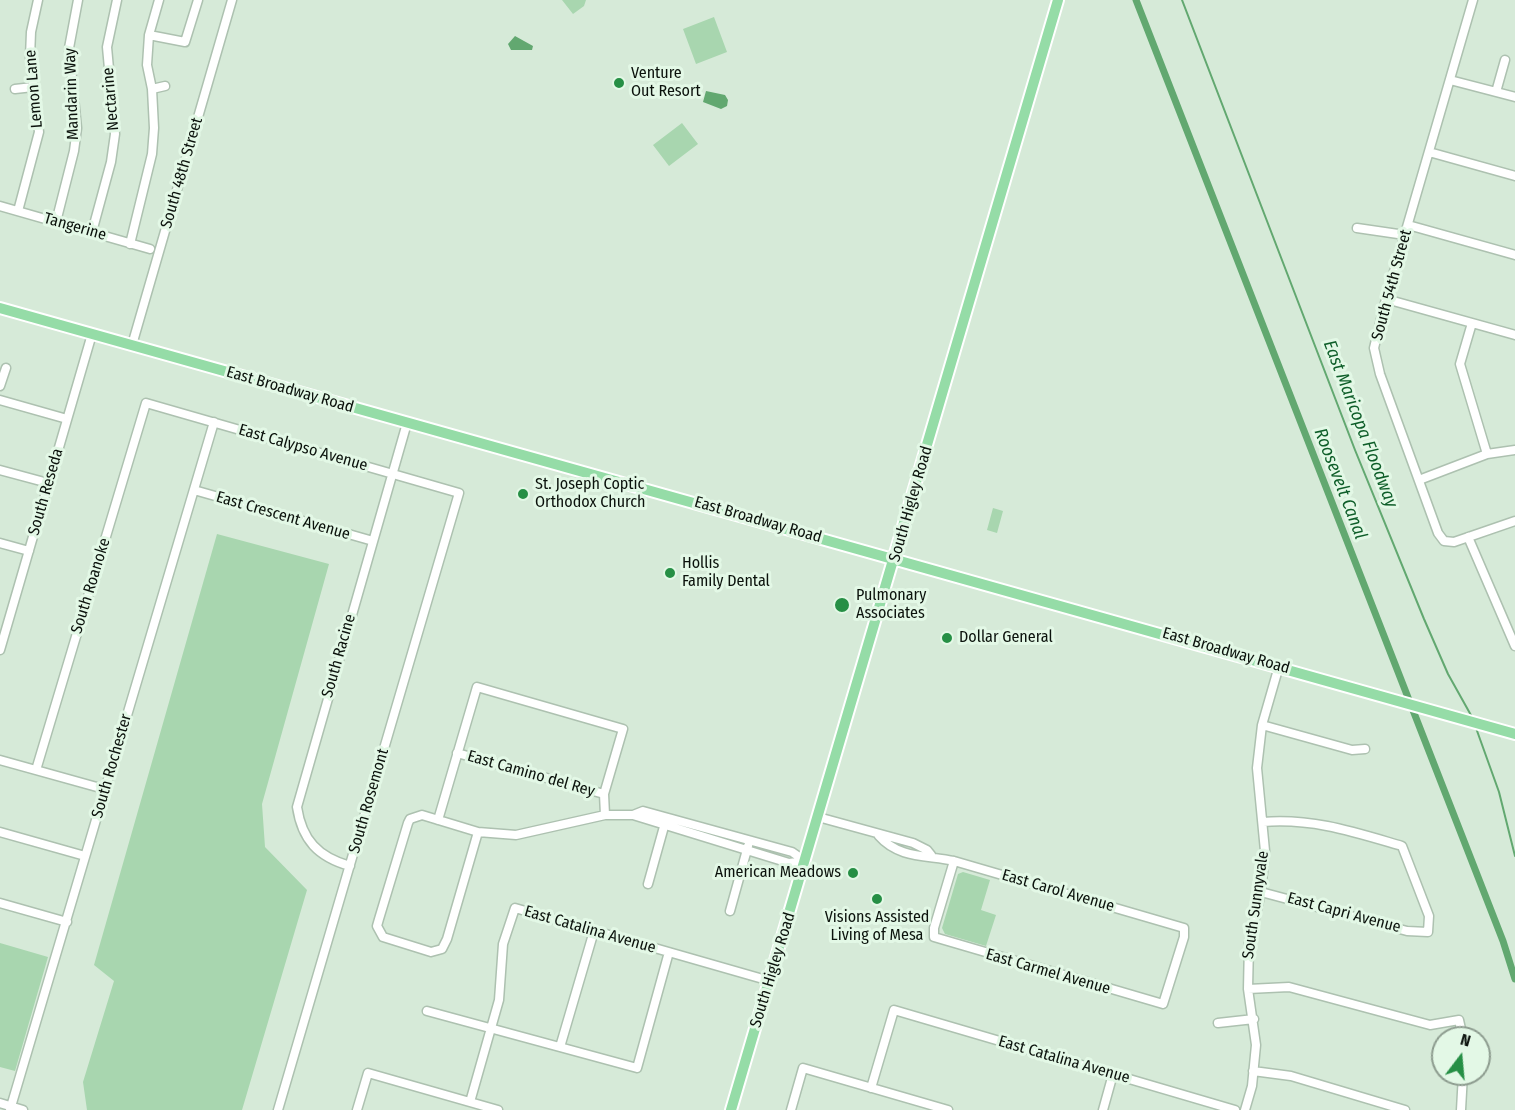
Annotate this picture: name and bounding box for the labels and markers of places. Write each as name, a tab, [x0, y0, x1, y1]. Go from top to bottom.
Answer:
place label: Venture Out Resort	[631, 64, 701, 102]
marker: Venture Out Resort	[612, 76, 626, 90]
place label: St. Joseph Coptic Orthodox Church	[535, 475, 646, 513]
marker: St. Joseph Coptic Orthodox Church	[516, 487, 530, 501]
place label: Hollis Family Dental	[682, 554, 770, 592]
marker: Hollis Family Dental	[663, 566, 677, 580]
place label: Pulmonary Associates	[856, 586, 926, 624]
marker: Pulmonary Associates	[833, 596, 851, 614]
place label: Dollar General	[959, 628, 1053, 648]
marker: Dollar General	[940, 631, 954, 645]
place label: American Meadows	[715, 863, 841, 883]
marker: American Meadows	[846, 866, 860, 880]
marker: Visions Assisted Living of Mesa	[870, 892, 884, 906]
place label: Visions Assisted Living of Mesa	[825, 908, 929, 946]

